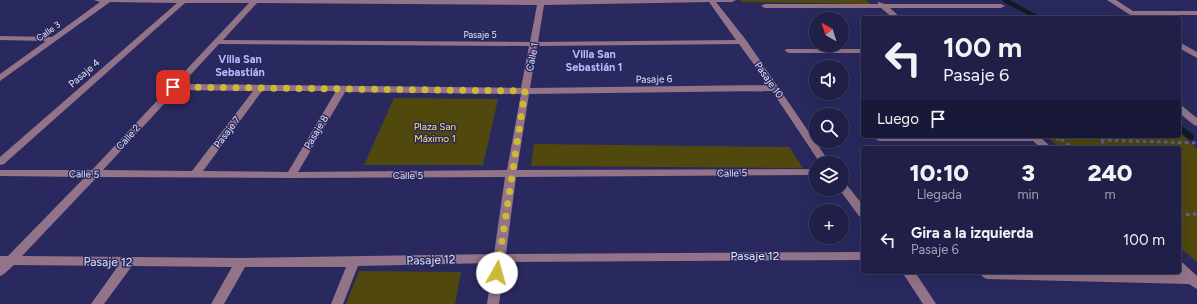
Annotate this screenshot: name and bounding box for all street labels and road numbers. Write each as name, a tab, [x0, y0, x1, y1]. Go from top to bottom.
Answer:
street label: Calle 3	[34, 19, 62, 43]
street label: Pasaje 5	[463, 29, 497, 40]
street label: Calle 1	[523, 42, 541, 72]
street label: Pasaje 4	[66, 56, 102, 90]
street label: Pasaje 10	[752, 59, 786, 101]
street label: Pasaje 6	[635, 72, 673, 86]
street label: Pasaje 7	[211, 113, 244, 151]
street label: Pasaje 8	[301, 113, 331, 151]
street label: Calle 2	[113, 121, 143, 153]
street label: Calle 5	[717, 166, 748, 180]
street label: Calle 5	[69, 167, 100, 181]
street label: Calle 5	[393, 169, 423, 182]
street label: Pasaje 12	[730, 249, 780, 263]
street label: Pasaje 12	[406, 252, 456, 268]
street label: Pasaje 12	[83, 255, 133, 269]

